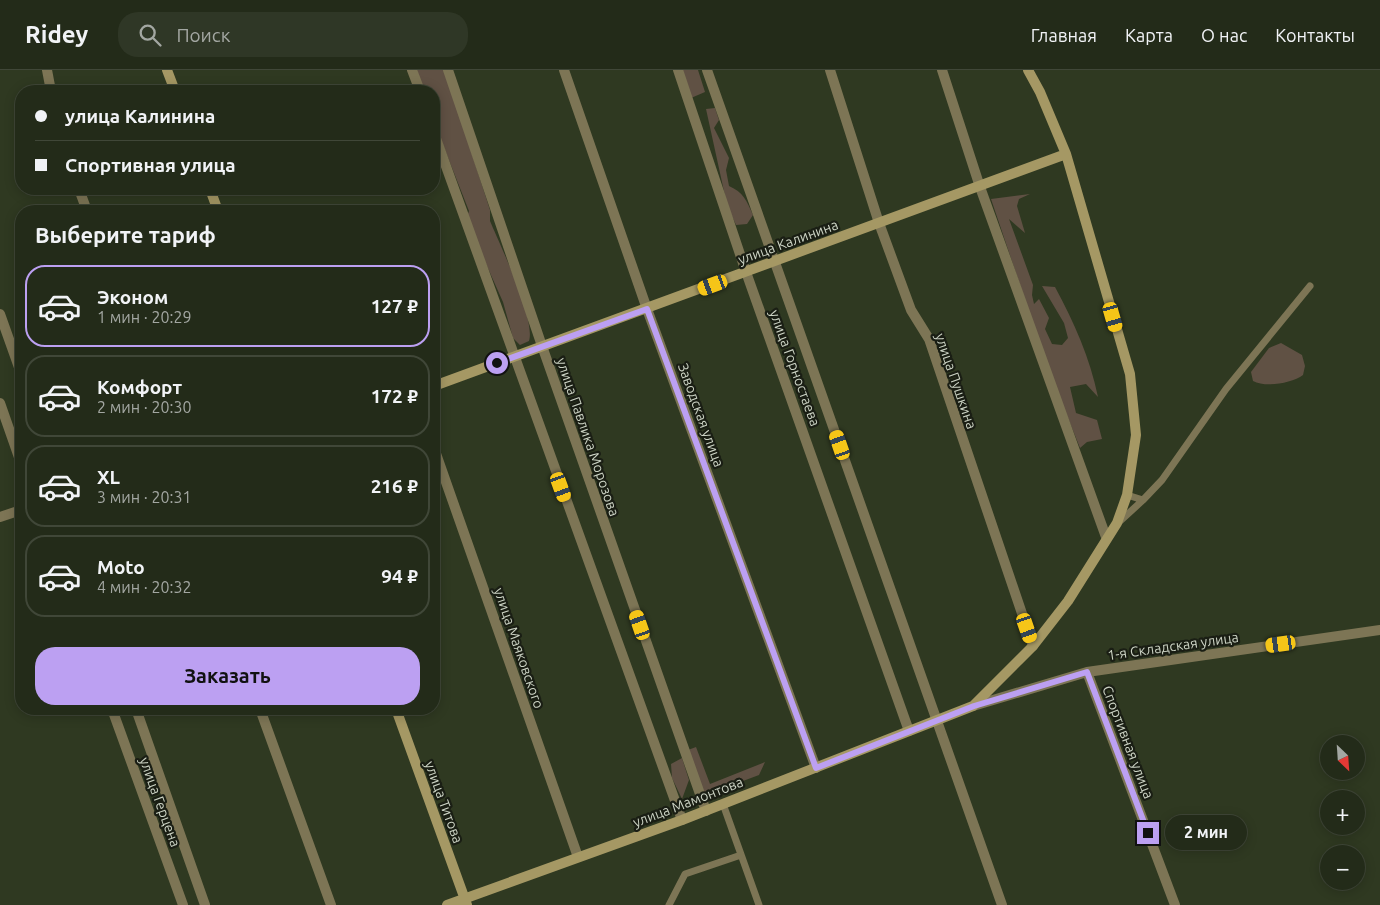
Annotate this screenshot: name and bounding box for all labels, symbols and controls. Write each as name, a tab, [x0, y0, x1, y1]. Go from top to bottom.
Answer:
search box	[118, 12, 468, 57]
text: Ridey	[25, 21, 88, 48]
icon: search	[136, 21, 164, 49]
text: Поиск	[176, 24, 230, 46]
text: Главная	[1031, 25, 1097, 45]
text: Карта	[1125, 25, 1173, 45]
text: О нас	[1201, 25, 1247, 45]
text: Контакты	[1275, 25, 1355, 45]
text: улица Калинина	[65, 105, 215, 127]
text: Спортивная улица	[65, 154, 236, 176]
street label: улица Калинина	[736, 216, 840, 268]
text: Выберите тариф	[35, 222, 216, 247]
car	[696, 273, 729, 297]
icon: car	[37, 284, 82, 329]
text: Эконом	[97, 286, 168, 308]
text: 127 ₽	[371, 295, 418, 317]
car	[1101, 301, 1124, 333]
text: 1 мин · 20:29	[97, 308, 191, 326]
street label: улица Горностаева	[767, 308, 823, 428]
street label: улица Пушкина	[932, 331, 980, 431]
route start	[486, 352, 508, 374]
street label: улица Павлика Морозова	[553, 356, 623, 518]
street label: Заводская улица	[675, 361, 727, 469]
icon: car	[37, 374, 82, 419]
text: Комфорт	[97, 376, 182, 398]
text: 172 ₽	[371, 385, 418, 407]
text: 2 мин · 20:30	[97, 398, 191, 416]
car	[828, 428, 851, 462]
icon: car	[37, 464, 82, 509]
text: XL	[97, 466, 120, 488]
car	[548, 470, 573, 504]
text: 216 ₽	[371, 475, 418, 497]
text: 3 мин · 20:31	[97, 488, 191, 506]
icon: car	[37, 554, 82, 599]
text: Moto	[97, 556, 145, 578]
text: 94 ₽	[381, 565, 418, 587]
text: 4 мин · 20:32	[97, 578, 191, 596]
street label: улица Маяковского	[491, 585, 547, 711]
car	[628, 608, 651, 642]
car	[1015, 611, 1038, 645]
street label: 1-я Складская улица	[1106, 629, 1240, 663]
car	[1265, 634, 1296, 654]
button: Заказать	[35, 647, 420, 705]
street label: Спортивная улица	[1099, 683, 1157, 801]
north arrow	[1320, 735, 1365, 780]
map controls	[1320, 735, 1365, 890]
street label: улица Герцена	[136, 755, 184, 849]
street label: улица Титова	[422, 759, 466, 845]
street label: улица Мамонтова	[631, 774, 745, 830]
button: +	[1320, 790, 1365, 835]
callout: 2 мин	[1166, 816, 1248, 850]
route end	[1137, 822, 1159, 844]
text: 2 мин	[1184, 823, 1228, 841]
button: −	[1320, 845, 1365, 890]

